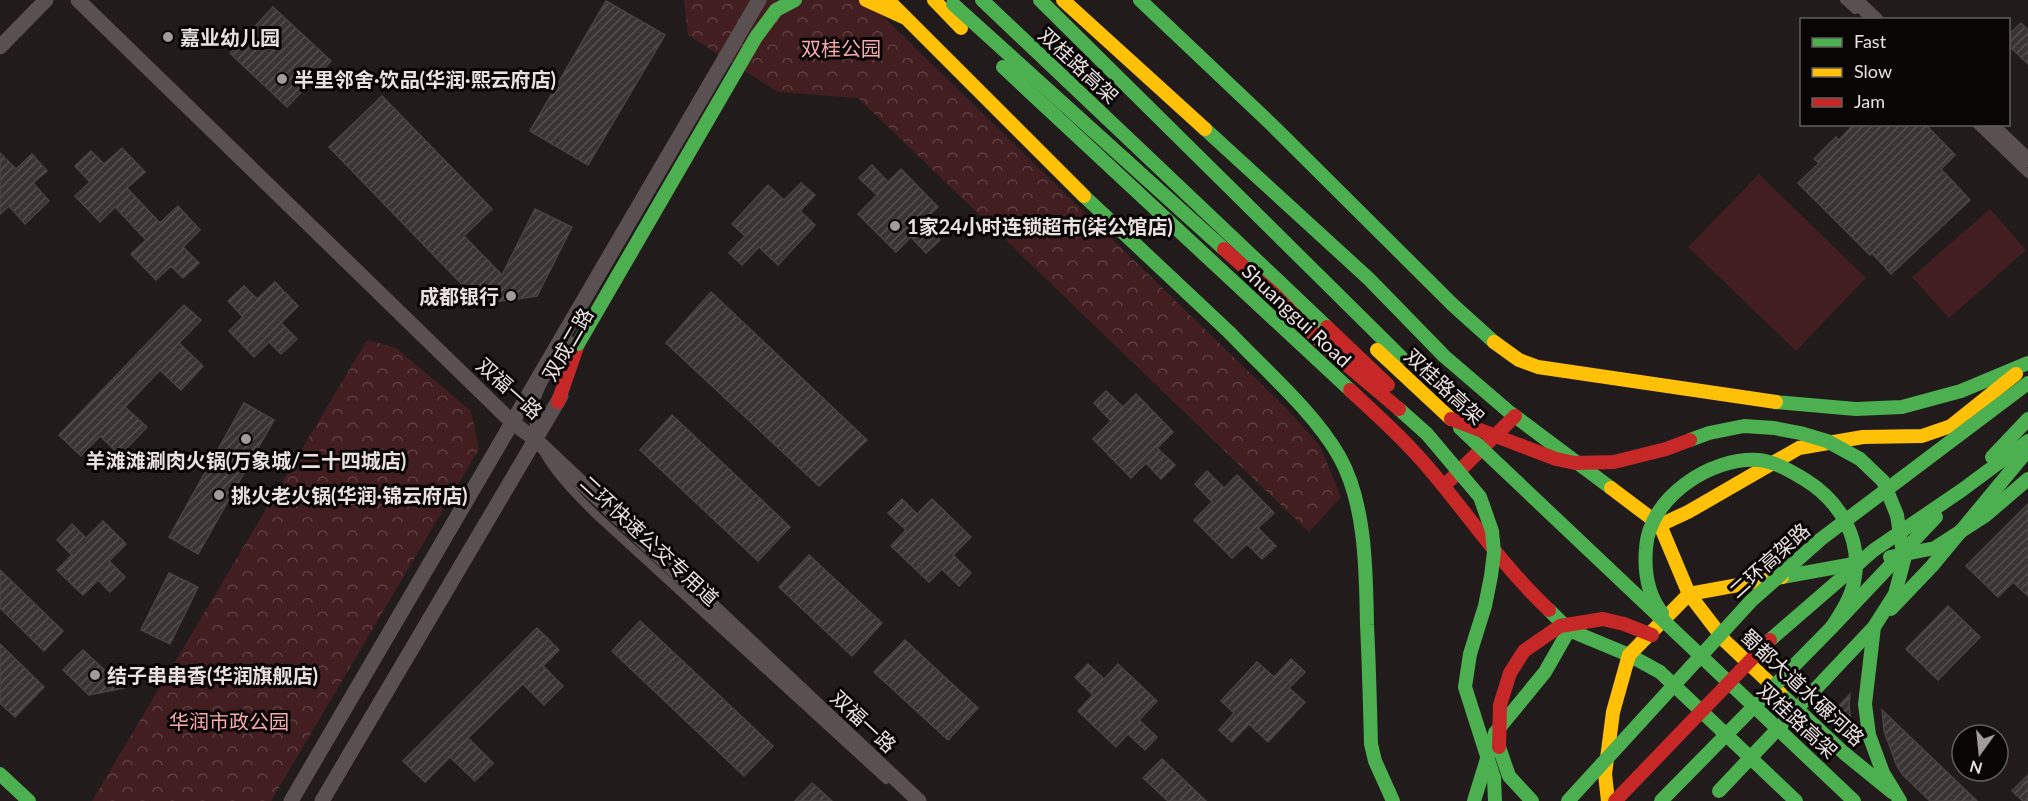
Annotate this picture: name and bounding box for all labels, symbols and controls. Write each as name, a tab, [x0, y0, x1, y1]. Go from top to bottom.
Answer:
legend	[1800, 18, 2010, 126]
street label: 双桂路高架	[1034, 22, 1124, 108]
place label: 嘉业幼儿园	[180, 25, 280, 49]
marker: 嘉业幼儿园	[161, 30, 175, 44]
text: Fast	[1854, 30, 1887, 52]
park label: 双桂公园	[801, 36, 881, 60]
text: Slow	[1854, 60, 1892, 82]
place label: 半里邻舍·饮品(华润·熙云府店)	[294, 67, 556, 91]
marker: 半里邻舍·饮品(华润·熙云府店)	[275, 72, 289, 86]
text: Jam	[1854, 90, 1885, 112]
place label: 1家24小时连锁超市(柒公馆店)	[907, 214, 1173, 238]
marker: 1家24小时连锁超市(柒公馆店)	[888, 219, 902, 233]
street label: Shuanggui Road	[1238, 258, 1356, 372]
place label: 成都银行	[419, 284, 499, 308]
marker: 成都银行	[504, 289, 518, 303]
street label: 双成二路	[537, 303, 597, 385]
street label: 双桂路高架	[1400, 343, 1490, 429]
street label: 双福一路	[472, 352, 548, 424]
marker: 羊滩滩涮肉火锅(万象城/二十四城店)	[239, 432, 253, 446]
place label: 羊滩滩涮肉火锅(万象城/二十四城店)	[86, 448, 406, 472]
street label: 二环快速公交专用道	[576, 470, 724, 610]
place label: 挑火老火锅(华润·锦云府店)	[231, 483, 467, 507]
marker: 挑火老火锅(华润·锦云府店)	[212, 488, 226, 502]
street label: 二环高架路	[1724, 518, 1814, 602]
street label: 蜀都大道水碾河路	[1736, 624, 1870, 750]
place label: 结子串串香(华润旗舰店)	[107, 663, 318, 687]
marker: 结子串串香(华润旗舰店)	[88, 668, 102, 682]
street label: 双桂路高架	[1753, 677, 1843, 763]
street label: 双福一路	[827, 685, 901, 757]
park label: 华润市政公园	[169, 709, 289, 733]
north arrow	[1950, 723, 2010, 783]
text: N	[1968, 757, 1984, 779]

